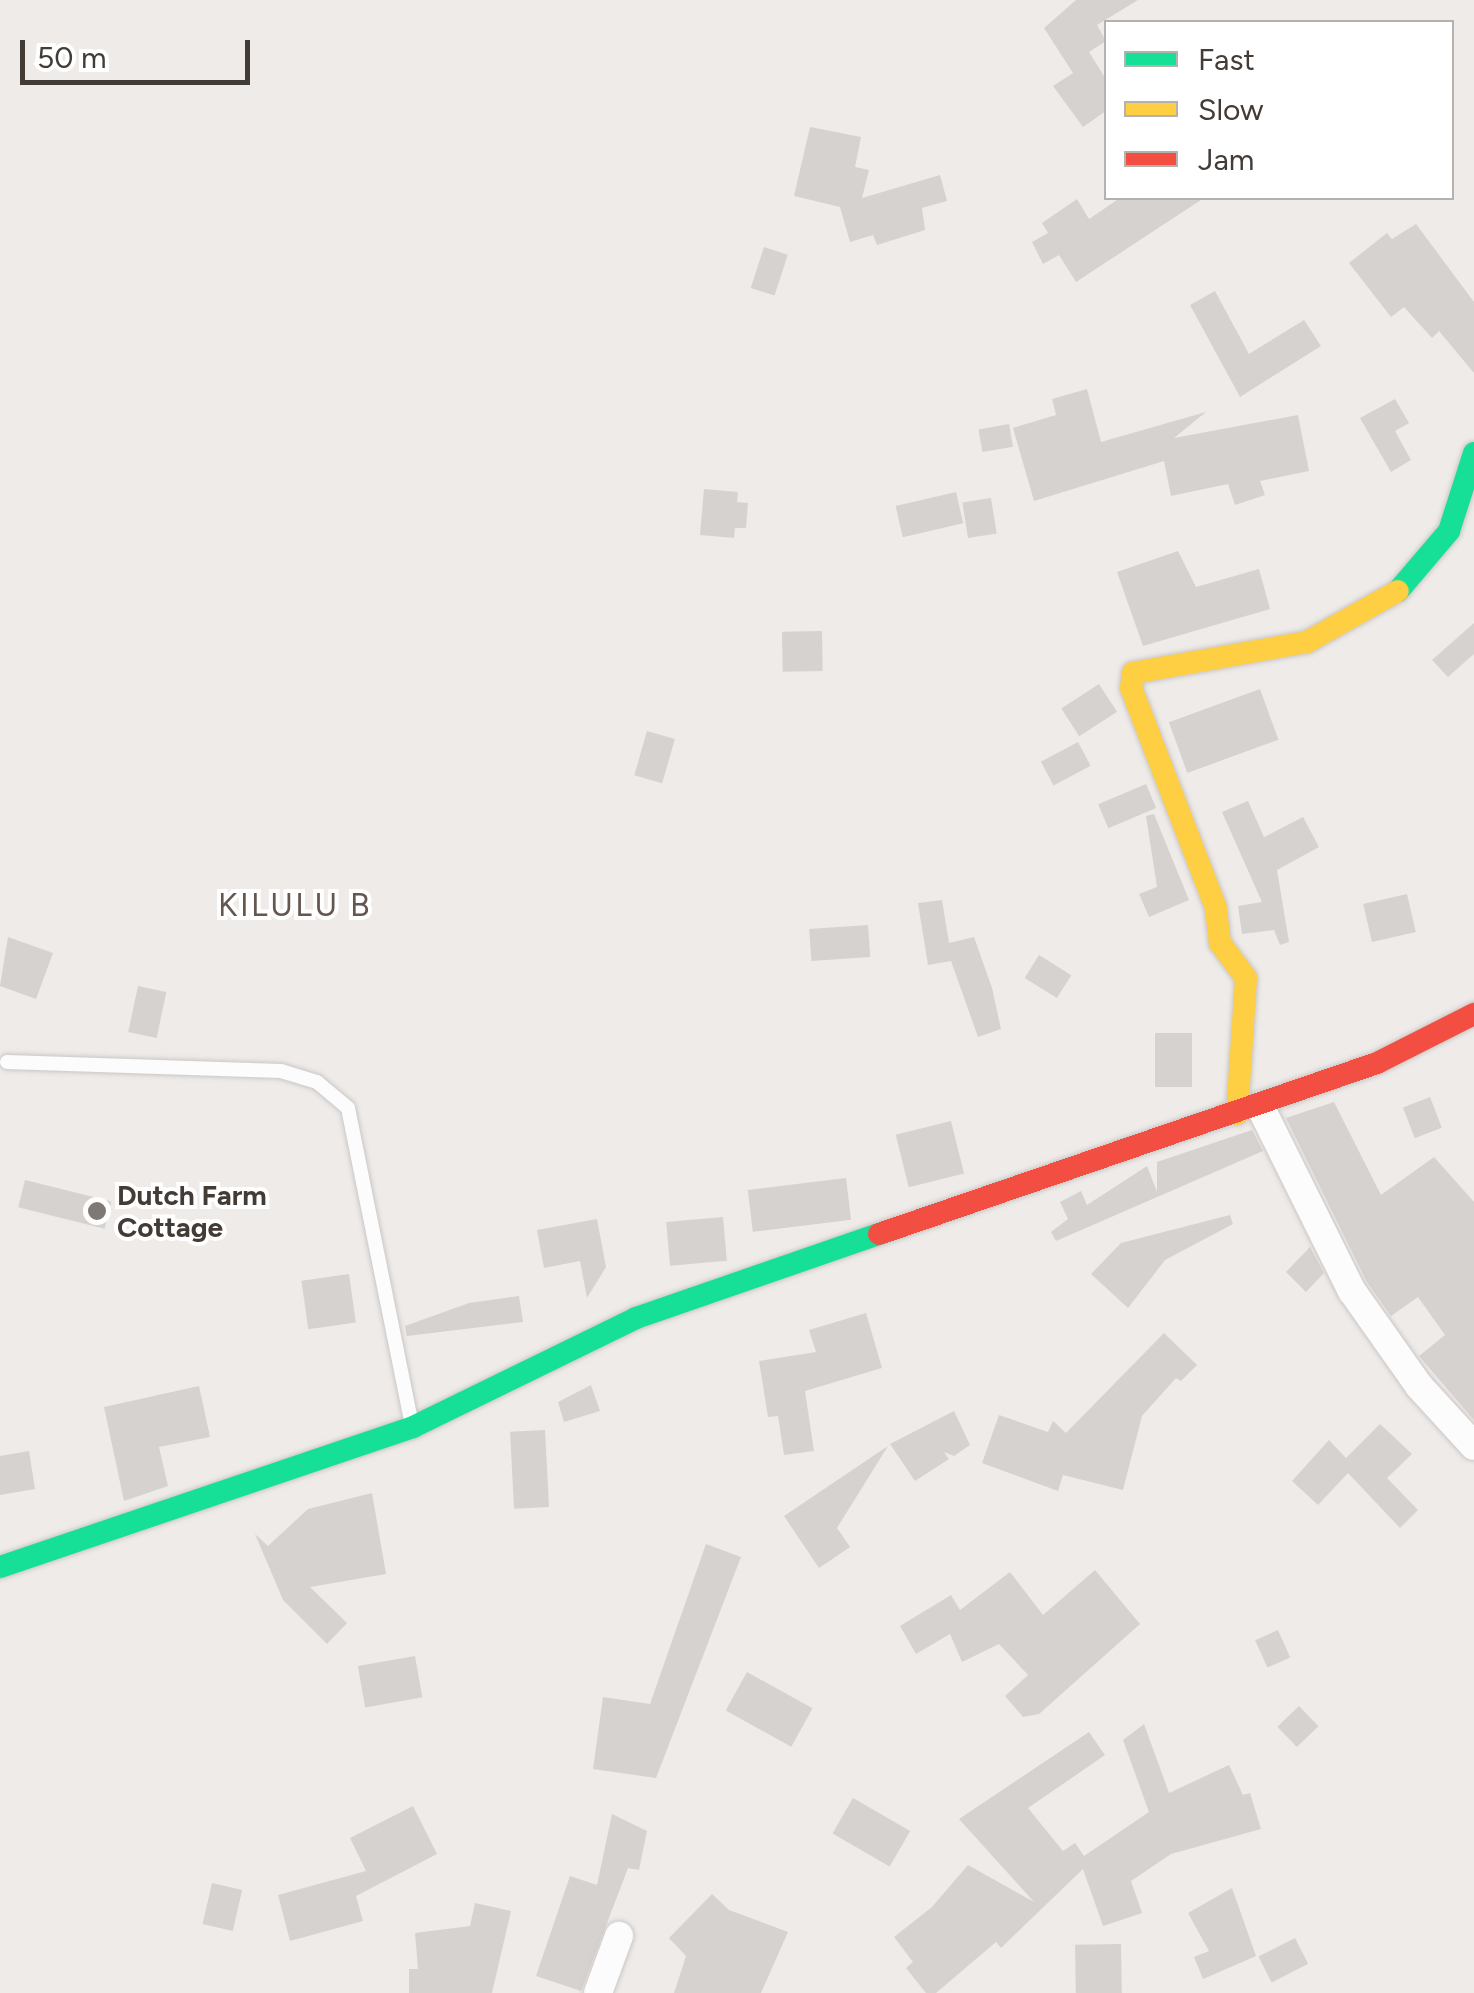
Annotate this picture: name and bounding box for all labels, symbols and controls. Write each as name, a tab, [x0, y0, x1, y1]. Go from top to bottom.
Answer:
scale bar	[25, 20, 255, 82]
legend	[1104, 20, 1454, 200]
text: 50 m	[37, 39, 106, 76]
text: Fast	[1198, 41, 1255, 78]
text: Slow	[1198, 91, 1264, 128]
text: Jam	[1198, 141, 1254, 178]
district label: KILULU B	[218, 886, 372, 924]
place label: Dutch Farm Cottage	[117, 1178, 267, 1244]
marker: Dutch Farm Cottage	[86, 1200, 108, 1222]

